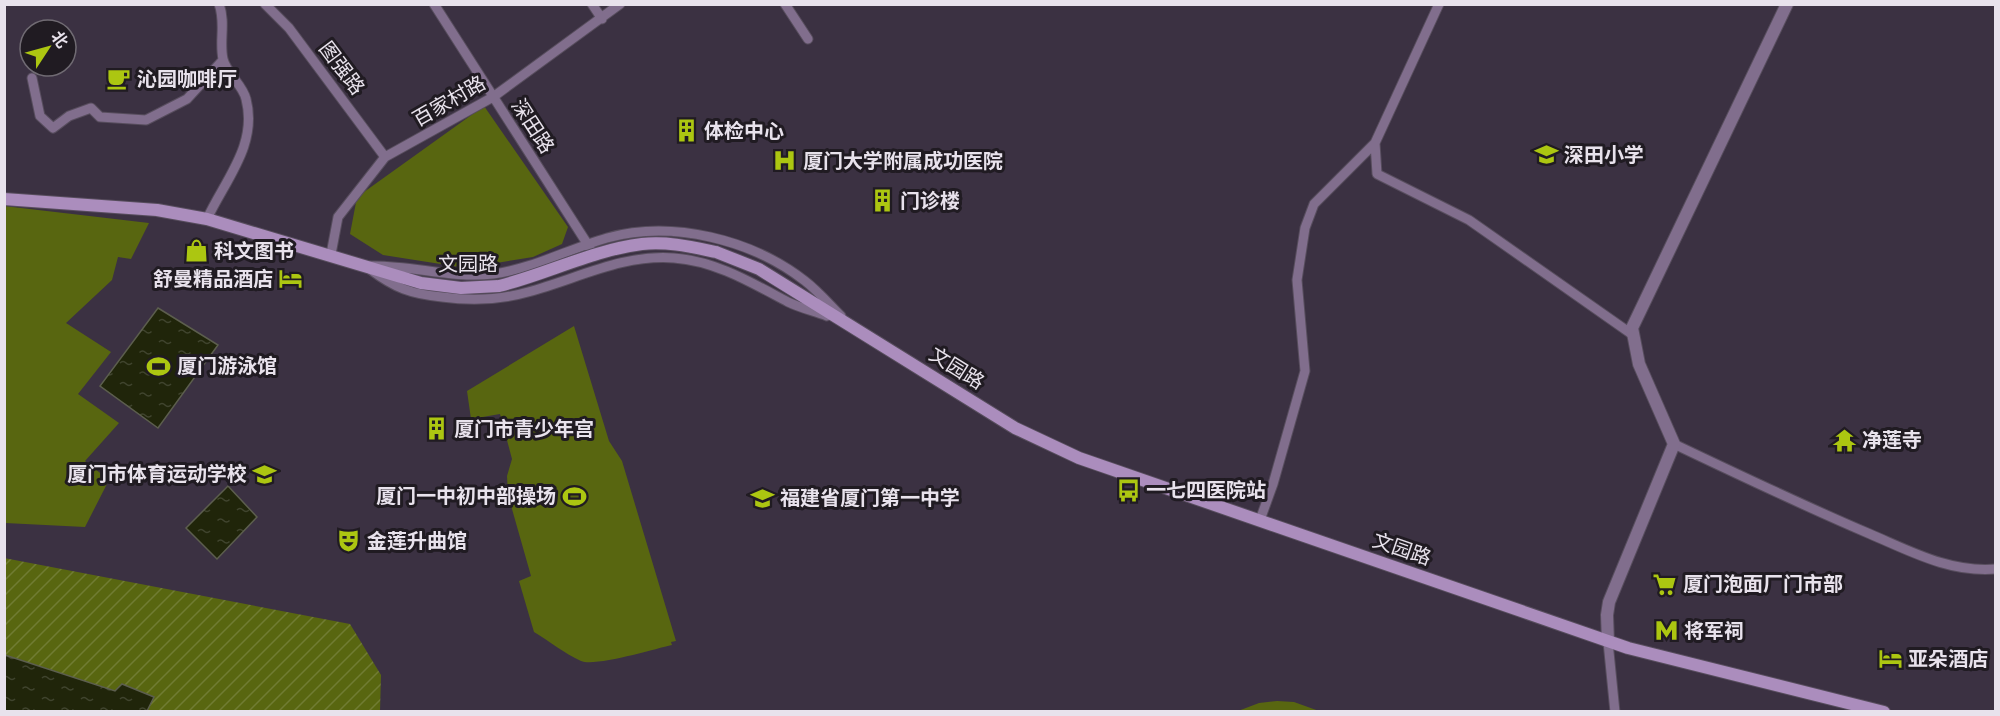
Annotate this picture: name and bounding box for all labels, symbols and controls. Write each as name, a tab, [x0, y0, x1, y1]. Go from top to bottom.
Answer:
north arrow	[18, 18, 78, 78]
text: 北	[45, 26, 74, 53]
street label: 图强路	[311, 36, 371, 102]
place label: 沁园咖啡厅	[137, 65, 237, 95]
cafe icon: 沁园咖啡厅	[106, 66, 132, 92]
street label: 百家村路	[407, 69, 492, 135]
street label: 深田路	[503, 93, 561, 160]
place label: 体检中心	[704, 117, 784, 147]
building icon: 体检中心	[673, 118, 699, 144]
place label: 深田小学	[1564, 141, 1644, 171]
school or university icon: 深田小学	[1533, 142, 1559, 168]
place label: 厦门大学附属成功医院	[803, 147, 1003, 177]
hospital icon: 厦门大学附属成功医院	[772, 148, 798, 174]
place label: 门诊楼	[900, 187, 960, 217]
building icon: 门诊楼	[869, 188, 895, 214]
place label: 科文图书	[214, 237, 294, 267]
shop icon: 科文图书	[183, 238, 209, 264]
street label: 文园路	[438, 250, 498, 280]
place label: 舒曼精品酒店	[153, 265, 273, 295]
hotel icon: 舒曼精品酒店	[278, 266, 304, 292]
street label: 文园路	[923, 340, 990, 397]
place label: 厦门游泳馆	[177, 352, 277, 382]
sports icon: 厦门游泳馆	[146, 353, 172, 379]
place label: 厦门市青少年宫	[454, 415, 594, 445]
building icon: 厦门市青少年宫	[423, 416, 449, 442]
place label: 净莲寺	[1862, 426, 1922, 456]
temple icon: 净莲寺	[1831, 427, 1857, 453]
place label: 厦门市体育运动学校	[67, 460, 247, 490]
school or university icon: 厦门市体育运动学校	[252, 461, 278, 487]
place label: 一七四医院站	[1146, 476, 1266, 506]
bus stop icon: 一七四医院站	[1115, 477, 1141, 503]
place label: 厦门一中初中部操场	[376, 482, 556, 512]
sports icon: 厦门一中初中部操场	[561, 483, 587, 509]
place label: 福建省厦门第一中学	[780, 484, 960, 514]
school or university icon: 福建省厦门第一中学	[749, 485, 775, 511]
street label: 文园路	[1368, 526, 1435, 574]
place label: 金莲升曲馆	[367, 527, 467, 557]
theatre icon: 金莲升曲馆	[336, 528, 362, 554]
place label: 厦门泡面厂门市部	[1683, 570, 1843, 600]
supermarket icon: 厦门泡面厂门市部	[1652, 571, 1678, 597]
place label: 将军祠	[1684, 617, 1744, 647]
metro station icon: 将军祠	[1653, 618, 1679, 644]
place label: 亚朵酒店	[1908, 645, 1988, 675]
hotel icon: 亚朵酒店	[1877, 646, 1903, 672]

